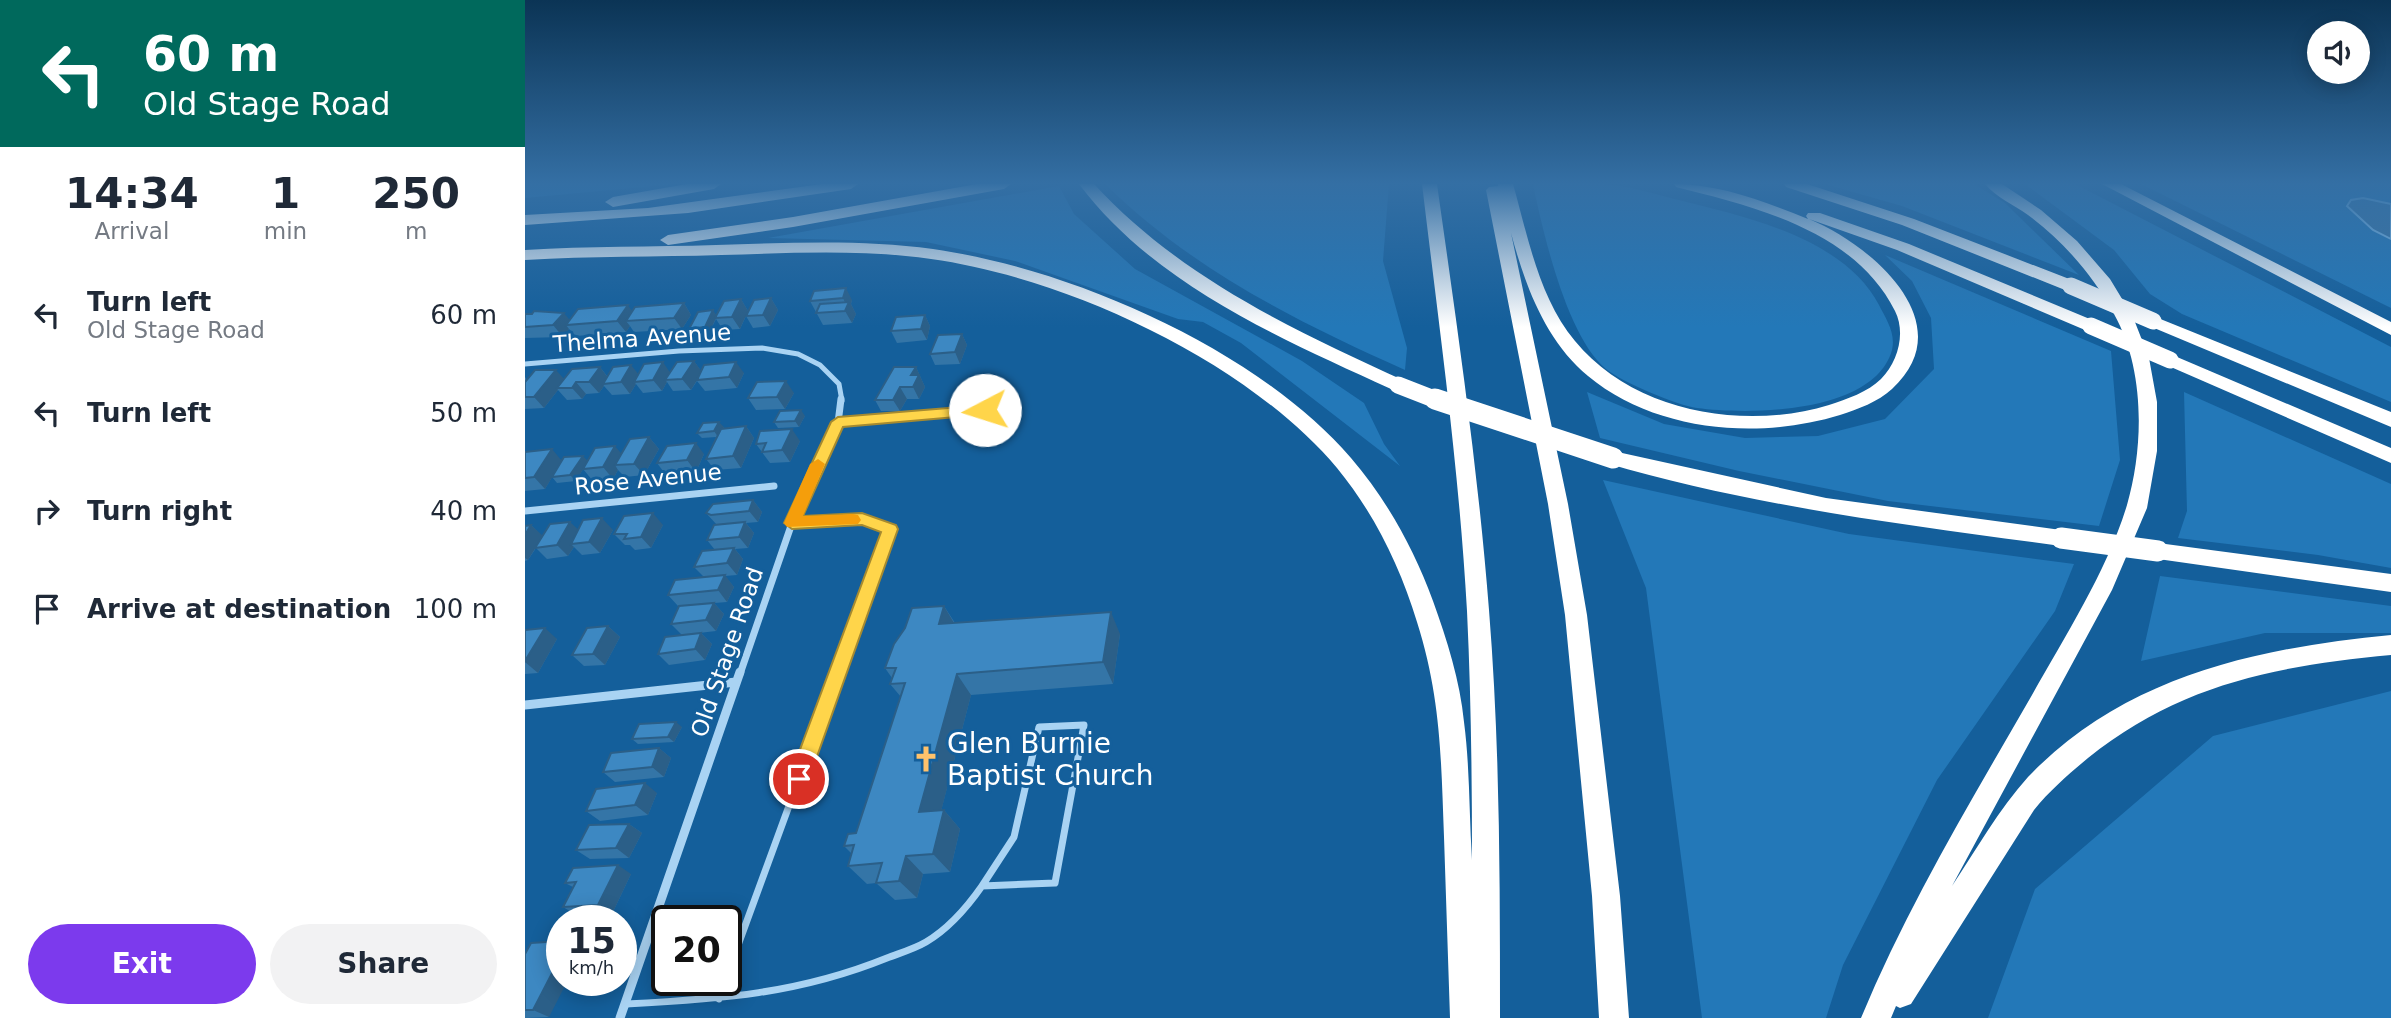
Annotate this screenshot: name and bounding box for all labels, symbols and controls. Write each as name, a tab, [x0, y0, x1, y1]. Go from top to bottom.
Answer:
map controls	[2307, 21, 2370, 84]
button: sound	[2307, 21, 2370, 84]
text: 60 m	[143, 26, 279, 83]
icon: left	[28, 28, 119, 119]
text: Old Stage Road	[143, 85, 391, 123]
text: 14:34	[65, 169, 199, 218]
text: 1	[271, 169, 300, 218]
text: 250	[372, 169, 460, 218]
text: Arrival	[95, 218, 169, 244]
text: min	[264, 218, 307, 244]
text: m	[405, 218, 427, 244]
text: Turn left	[87, 287, 211, 317]
icon: left	[28, 296, 66, 334]
text: 60 m	[430, 300, 497, 330]
text: Old Stage Road	[87, 317, 265, 343]
street label: Thelma Avenue	[551, 319, 732, 357]
position arrow	[948, 373, 1022, 447]
icon: left	[28, 394, 66, 432]
text: Turn left	[87, 398, 211, 428]
text: 50 m	[430, 398, 497, 428]
street label: Rose Avenue	[573, 458, 723, 500]
icon: right	[28, 492, 66, 530]
text: Turn right	[87, 496, 232, 526]
text: 40 m	[430, 496, 497, 526]
street label: Old Stage Road	[686, 564, 768, 740]
icon: arrive	[28, 590, 66, 628]
text: Arrive at destination	[87, 594, 391, 624]
text: 100 m	[414, 594, 497, 624]
place label: Glen Burnie Baptist Church	[947, 727, 1153, 792]
church icon: Glen Burnie Baptist Church	[911, 744, 941, 774]
pin	[769, 749, 829, 809]
icon: arrive	[780, 760, 818, 798]
speed limit sign: 20	[651, 905, 742, 996]
text: 15	[567, 921, 616, 961]
button: Exit	[28, 924, 256, 1004]
button: Share	[270, 924, 497, 1004]
text: km/h	[569, 957, 614, 978]

